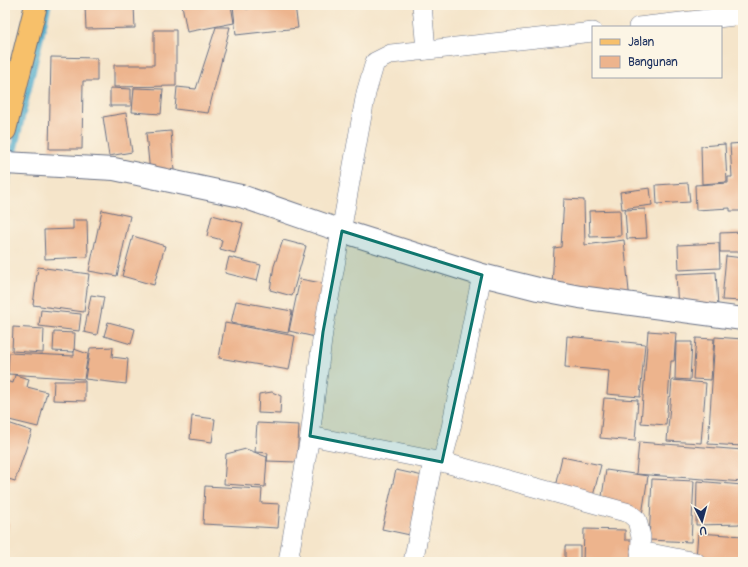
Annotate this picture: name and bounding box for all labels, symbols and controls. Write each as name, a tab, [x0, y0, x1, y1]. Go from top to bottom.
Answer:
legend	[592, 26, 722, 78]
text: Jalan	[628, 35, 654, 50]
text: Bangunan	[628, 55, 678, 70]
north arrow	[682, 501, 722, 541]
text: U	[699, 524, 707, 537]

